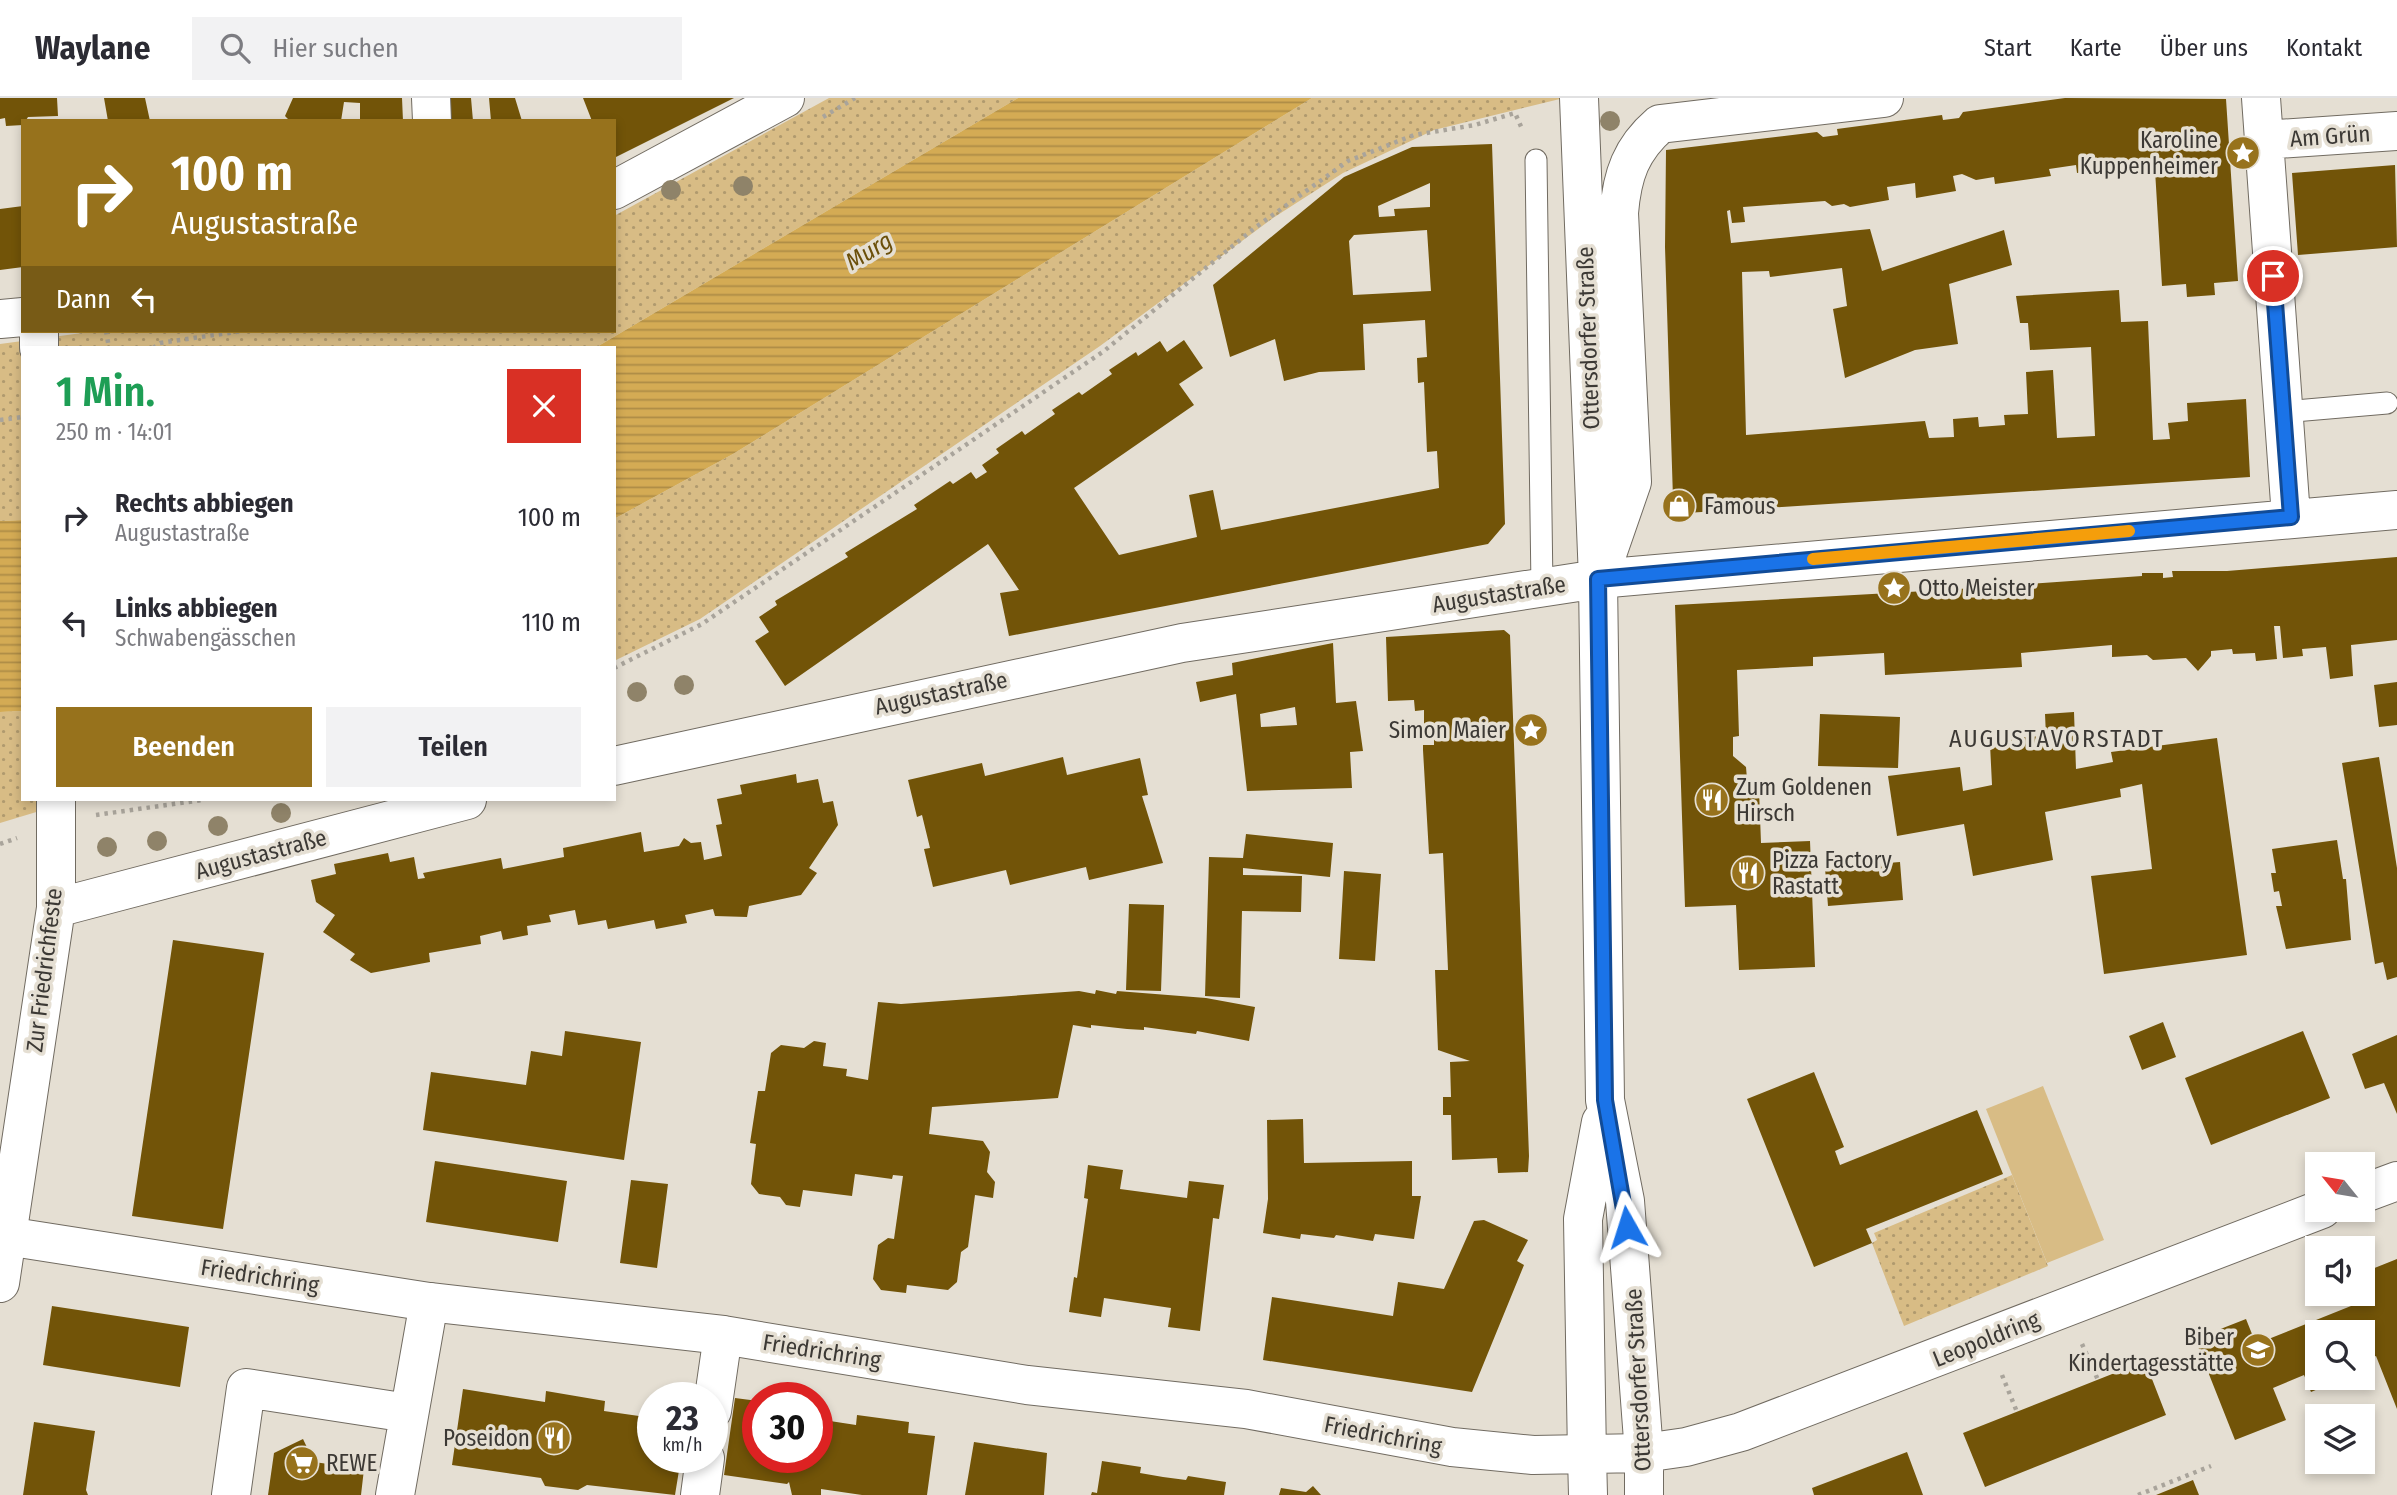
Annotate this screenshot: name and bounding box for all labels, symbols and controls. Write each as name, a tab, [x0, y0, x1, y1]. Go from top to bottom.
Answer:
search box	[192, 17, 682, 80]
text: Waylane	[35, 28, 150, 68]
icon: search	[216, 29, 254, 67]
text: Hier suchen	[272, 33, 399, 64]
text: Start	[1984, 34, 2032, 62]
text: Karte	[2070, 34, 2122, 62]
text: Über uns	[2160, 34, 2248, 62]
text: Kontakt	[2286, 34, 2362, 62]
street label: Am Grün	[2289, 119, 2371, 153]
place label: Karoline Kuppenheimer	[2080, 126, 2218, 180]
place icon: Karoline Kuppenheimer	[2224, 134, 2262, 172]
text: 100 m	[171, 144, 293, 203]
icon: right	[56, 147, 147, 238]
text: Augustastraße	[171, 204, 358, 242]
water label: Murg	[841, 226, 897, 276]
street label: Ottersdorfer Straße	[1571, 246, 1605, 430]
pin	[2243, 246, 2303, 306]
icon: arrive	[2254, 257, 2292, 295]
icon: left	[125, 280, 163, 318]
text: Dann	[56, 284, 111, 315]
text: 1 Min.	[56, 367, 155, 417]
button: close	[507, 369, 581, 443]
text: 250 m · 14:01	[56, 418, 173, 446]
shop icon: Famous	[1660, 487, 1698, 525]
text: Rechts abbiegen	[115, 488, 294, 519]
place label: Famous	[1704, 492, 1776, 520]
icon: right	[56, 499, 94, 537]
text: 100 m	[518, 502, 581, 533]
text: Augustastraße	[115, 519, 250, 547]
place icon: Otto Meister	[1875, 569, 1913, 607]
street label: Augustastraße	[1430, 570, 1568, 618]
place label: Otto Meister	[1918, 574, 2035, 602]
text: Links abbiegen	[115, 593, 278, 624]
icon: left	[56, 604, 94, 642]
text: 110 m	[521, 607, 581, 638]
text: Schwabengässchen	[115, 624, 296, 652]
street label: Augustastraße	[872, 665, 1010, 721]
button: Beenden	[56, 707, 312, 787]
button: Teilen	[326, 707, 581, 787]
place icon: Simon Maier	[1512, 711, 1550, 749]
place label: Simon Maier	[1389, 716, 1506, 744]
district label: AUGUSTAVORSTADT	[1949, 725, 2165, 753]
place label: Zum Goldenen Hirsch	[1736, 773, 1872, 827]
restaurant icon: Zum Goldenen Hirsch	[1693, 781, 1731, 819]
street label: Augustastraße	[192, 823, 330, 885]
place label: Pizza Factory Rastatt	[1772, 846, 1893, 900]
restaurant icon: Pizza Factory Rastatt	[1729, 854, 1767, 892]
street label: Zur Friedrichfeste	[20, 886, 68, 1054]
north arrow	[2305, 1152, 2375, 1222]
map controls	[2305, 1152, 2375, 1474]
position arrow	[1590, 1190, 1664, 1264]
button: sound	[2305, 1236, 2375, 1306]
street label: Friedrichring	[199, 1253, 321, 1299]
street label: Ottersdorfer Straße	[1619, 1288, 1657, 1472]
street label: Leopoldring	[1929, 1305, 2044, 1373]
button: search	[2305, 1320, 2375, 1390]
place label: Biber Kindertagesstätte	[2068, 1323, 2234, 1377]
street label: Friedrichring	[761, 1328, 883, 1374]
school or university icon: Biber Kindertagesstätte	[2239, 1331, 2277, 1369]
speed limit sign: 30	[742, 1382, 833, 1473]
text: 23	[666, 1397, 699, 1439]
button: layers	[2305, 1404, 2375, 1474]
street label: Friedrichring	[1322, 1410, 1444, 1460]
restaurant icon: Poseidon	[535, 1419, 573, 1457]
place label: Poseidon	[443, 1424, 530, 1452]
text: km/h	[662, 1434, 703, 1456]
supermarket icon: REWE	[283, 1444, 321, 1482]
place label: REWE	[326, 1449, 377, 1477]

